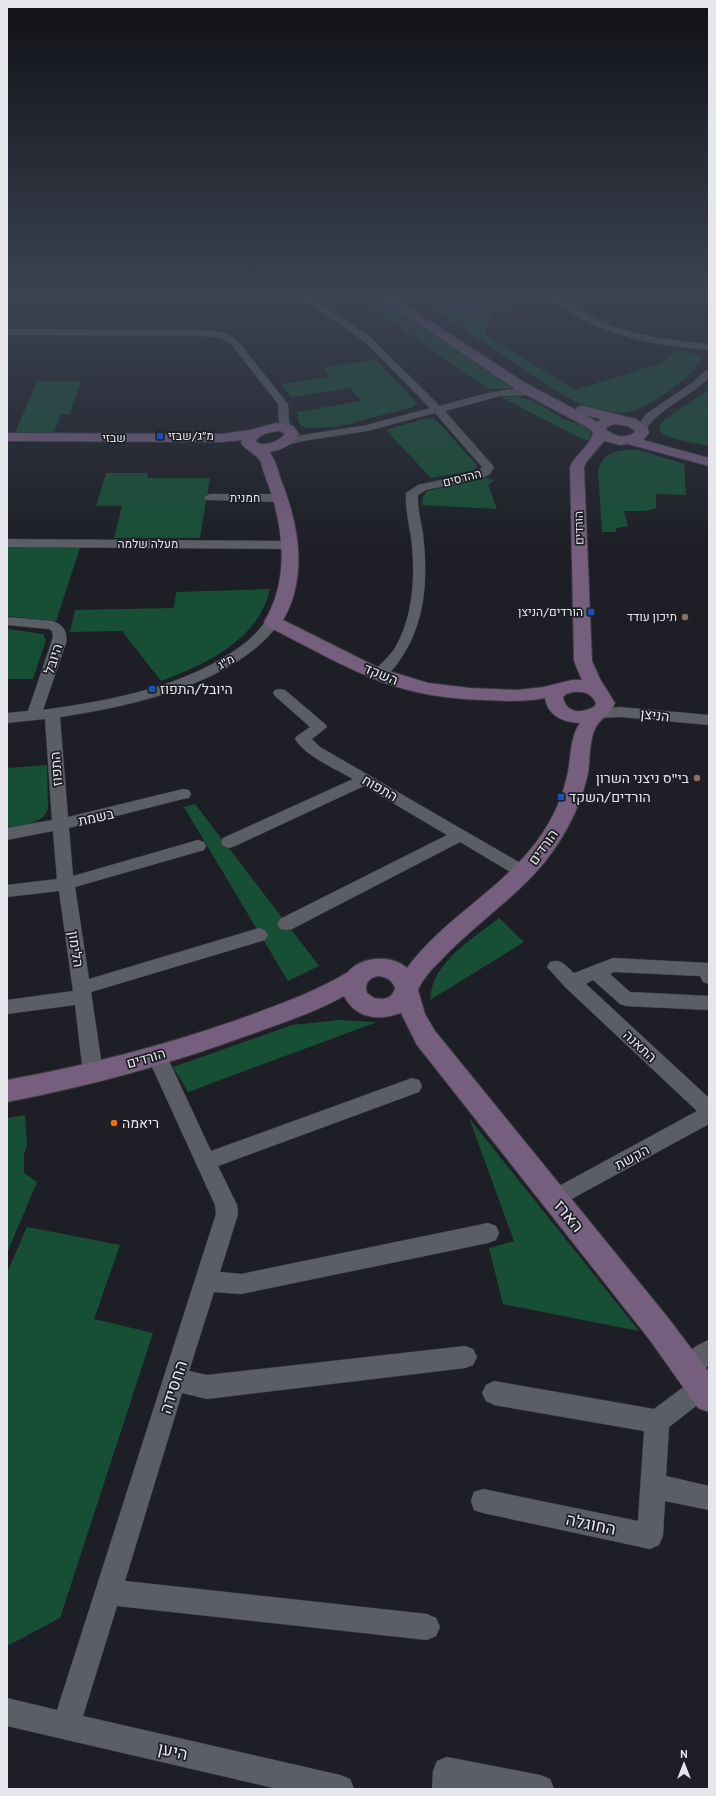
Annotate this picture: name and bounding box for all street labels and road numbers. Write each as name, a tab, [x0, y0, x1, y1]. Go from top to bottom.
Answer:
street label: שבזי	[102, 431, 126, 447]
street label: ההדסים	[441, 466, 483, 491]
street label: חמנית	[230, 491, 260, 507]
street label: הורדים	[571, 511, 589, 545]
street label: מעלה שלמה	[118, 537, 178, 553]
street label: היובל	[42, 642, 67, 677]
street label: מ"ג	[215, 652, 238, 674]
street label: השקד	[361, 661, 400, 690]
street label: הניצן	[639, 707, 670, 726]
street label: התפוז	[48, 751, 67, 787]
street label: התפוח	[358, 772, 400, 806]
street label: בשמת	[77, 806, 116, 831]
street label: הורדים	[526, 827, 563, 869]
street label: הלימון	[63, 930, 86, 969]
street label: התאנה	[619, 1027, 659, 1067]
street label: הורדים	[125, 1046, 168, 1073]
street label: הקשת	[613, 1142, 653, 1175]
street label: הארז	[548, 1197, 587, 1238]
street label: החסידה	[156, 1358, 194, 1417]
street label: החוגלה	[564, 1510, 618, 1542]
street label: היען	[156, 1739, 190, 1767]

